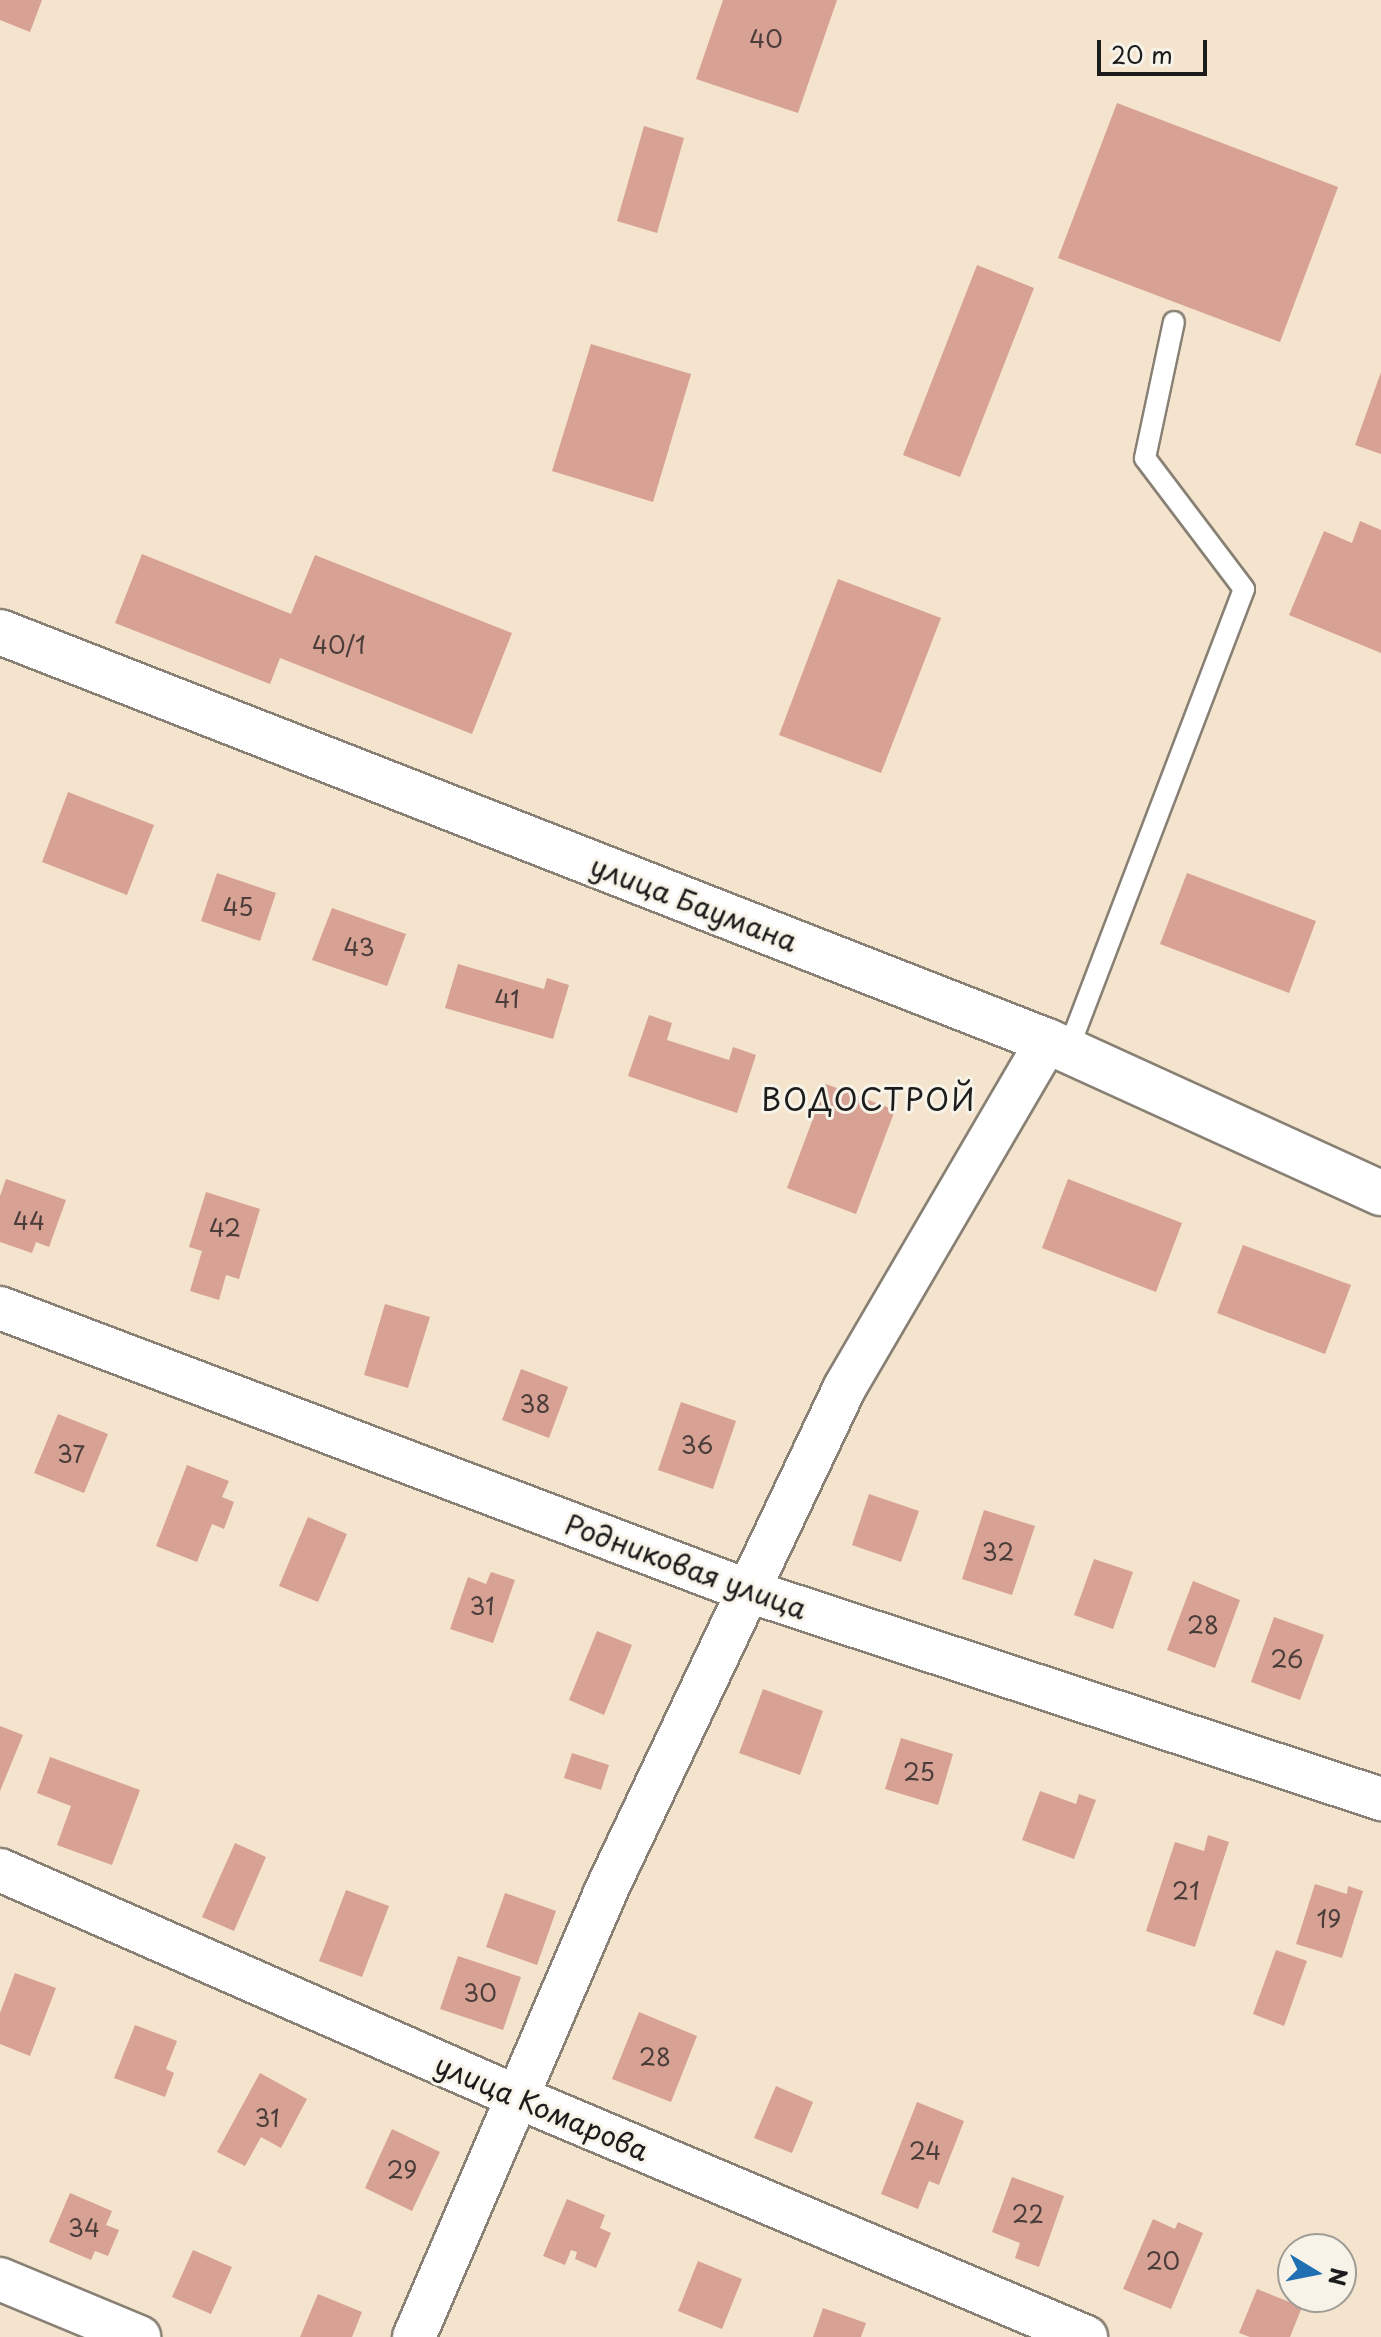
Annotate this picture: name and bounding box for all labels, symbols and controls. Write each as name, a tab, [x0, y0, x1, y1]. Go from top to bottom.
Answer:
scale bar	[1101, 24, 1211, 74]
house number: 40	[749, 25, 783, 53]
text: 20 m	[1111, 36, 1173, 72]
house number: 40/1	[312, 631, 366, 659]
street label: улица Баумана	[586, 848, 802, 958]
house number: 45	[223, 893, 253, 921]
house number: 43	[343, 933, 375, 961]
house number: 41	[494, 985, 520, 1013]
district label: ВОДОСТРОЙ	[762, 1081, 976, 1117]
house number: 44	[13, 1207, 45, 1235]
house number: 42	[209, 1214, 241, 1242]
house number: 38	[520, 1390, 550, 1418]
house number: 36	[681, 1431, 713, 1459]
house number: 37	[57, 1440, 85, 1468]
street label: Родниковая улица	[560, 1507, 812, 1625]
house number: 32	[982, 1538, 1014, 1566]
house number: 31	[469, 1592, 495, 1620]
house number: 28	[1187, 1611, 1219, 1639]
house number: 26	[1271, 1645, 1303, 1673]
house number: 25	[903, 1758, 935, 1786]
house number: 21	[1172, 1877, 1200, 1905]
house number: 19	[1317, 1905, 1341, 1933]
house number: 30	[463, 1979, 497, 2007]
house number: 28	[639, 2043, 671, 2071]
street label: улица Комарова	[429, 2046, 655, 2168]
house number: 31	[254, 2104, 280, 2132]
house number: 24	[909, 2137, 941, 2165]
house number: 29	[387, 2156, 417, 2184]
house number: 22	[1012, 2200, 1044, 2228]
house number: 34	[68, 2214, 100, 2242]
north arrow	[1277, 2233, 1357, 2313]
house number: 20	[1146, 2247, 1180, 2275]
text: N	[1321, 2265, 1357, 2288]

